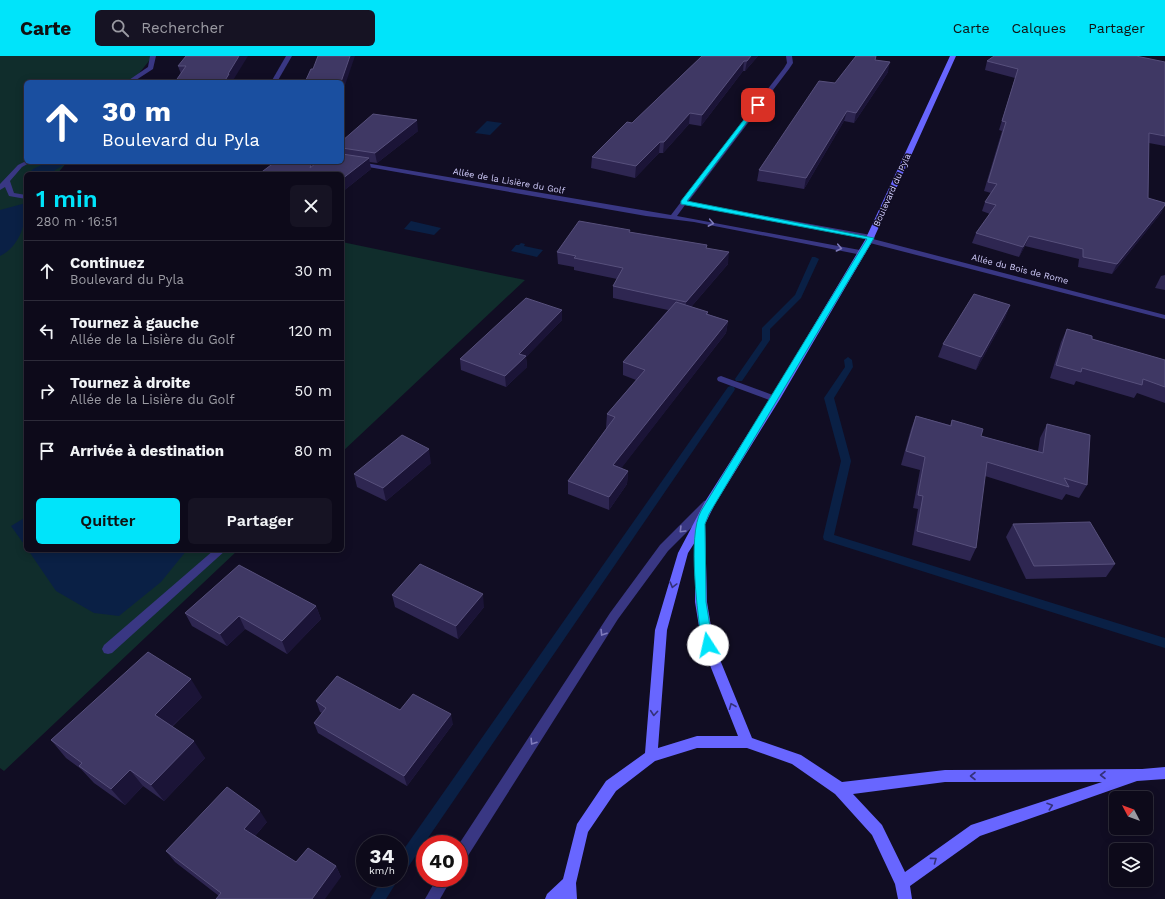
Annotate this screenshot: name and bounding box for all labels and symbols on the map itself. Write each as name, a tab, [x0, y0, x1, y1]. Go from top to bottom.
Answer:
pin	[741, 88, 775, 122]
street label: Boulevard du Pyla	[871, 152, 913, 228]
street label: Allée de la Lisière du Golf	[452, 166, 566, 196]
one-way arrow	[708, 219, 714, 227]
one-way arrow	[836, 244, 842, 252]
street label: Allée du Bois de Rome	[970, 252, 1070, 286]
one-way arrow	[679, 525, 687, 533]
one-way arrow	[669, 581, 678, 588]
position arrow	[687, 624, 729, 666]
one-way arrow	[601, 629, 608, 636]
one-way arrow	[729, 702, 737, 710]
one-way arrow	[650, 710, 659, 716]
one-way arrow	[530, 738, 538, 745]
one-way arrow	[1100, 771, 1106, 779]
one-way arrow	[970, 772, 976, 780]
north arrow	[1109, 791, 1153, 835]
one-way arrow	[1047, 802, 1054, 810]
speed limit sign: 40	[416, 835, 468, 887]
one-way arrow	[930, 858, 937, 865]

